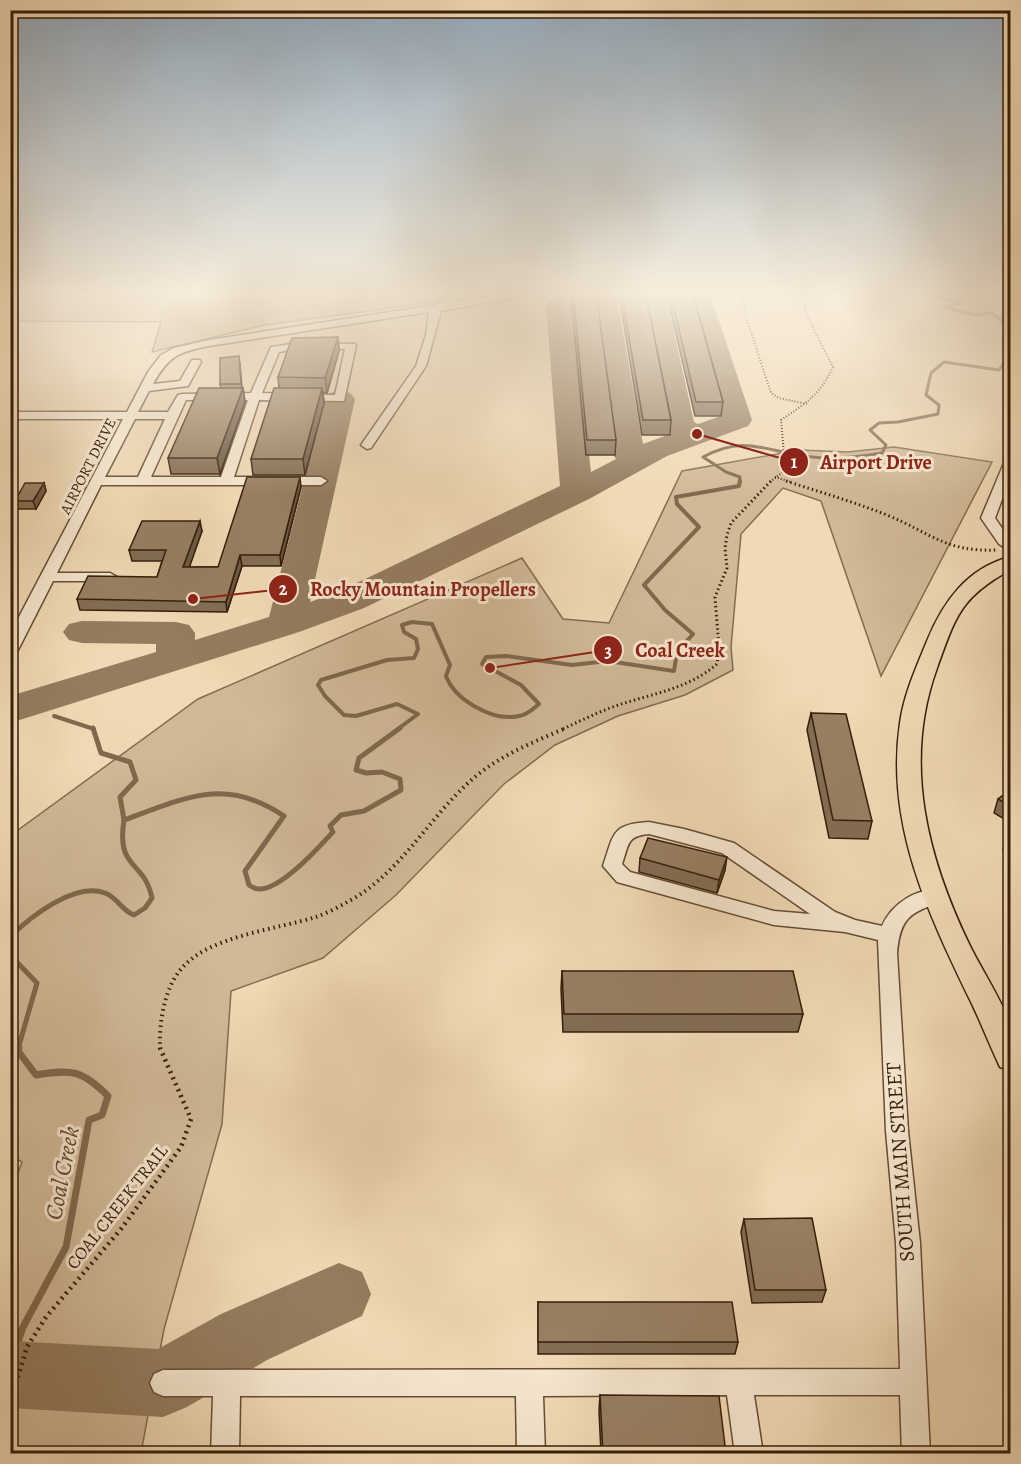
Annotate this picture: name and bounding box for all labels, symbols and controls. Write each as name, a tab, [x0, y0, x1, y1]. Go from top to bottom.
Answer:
street label: AIRPORT DRIVE	[55, 414, 121, 518]
callout: Airport Drive	[779, 443, 944, 481]
text: Airport Drive	[819, 449, 932, 476]
text: 1	[791, 450, 798, 474]
callout: Rocky Mountain Propellers	[268, 570, 548, 608]
text: Rocky Mountain Propellers	[310, 576, 536, 603]
text: 2	[279, 577, 288, 601]
callout: Coal Creek	[593, 631, 737, 669]
text: Coal Creek	[635, 637, 725, 664]
text: 3	[604, 639, 612, 663]
street label: SOUTH MAIN STREET	[879, 1061, 921, 1263]
water label: Coal Creek	[37, 1123, 87, 1223]
street label: COAL CREEK TRAIL	[61, 1139, 174, 1274]

